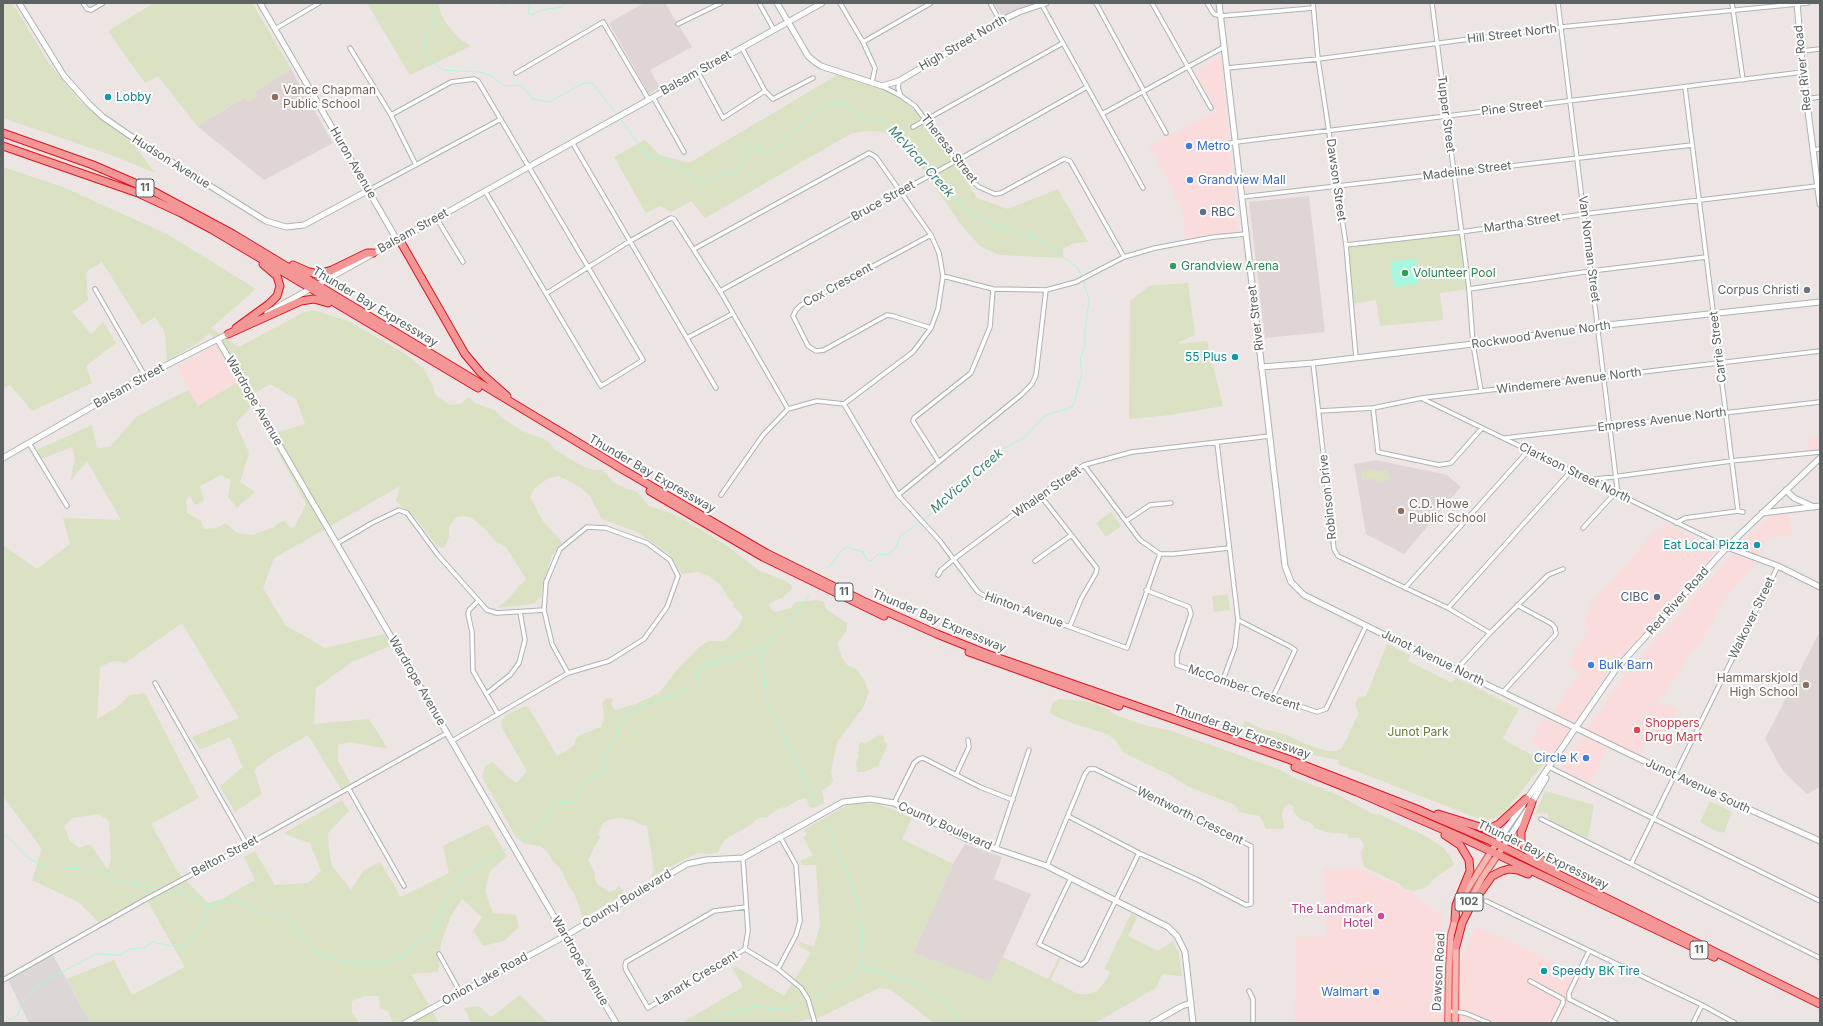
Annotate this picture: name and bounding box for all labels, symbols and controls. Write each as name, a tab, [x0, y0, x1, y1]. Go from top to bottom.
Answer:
street label: High Street North	[917, 12, 1009, 74]
street label: Hill Street North	[1466, 21, 1558, 47]
street label: Red River Road	[1791, 24, 1815, 112]
street label: Balsam Street	[658, 48, 734, 98]
street label: Tupper Street	[1434, 75, 1458, 153]
place label: Vance Chapman Public School	[283, 83, 376, 111]
place label: Lobby	[116, 90, 151, 104]
marker: Lobby	[103, 92, 113, 102]
marker: Vance Chapman Public School	[270, 92, 280, 102]
street label: Pine Street	[1480, 97, 1544, 119]
street label: Theresa Street	[918, 112, 980, 186]
water label: McVicar Creek	[885, 123, 957, 201]
street label: Huron Avenue	[327, 125, 379, 201]
street label: Hudson Avenue	[129, 132, 213, 192]
street label: Dawson Street	[1323, 138, 1349, 222]
place label: Metro	[1197, 139, 1230, 153]
marker: Metro	[1184, 141, 1194, 151]
street label: Madeline Street	[1422, 158, 1512, 184]
place label: Grandview Mall	[1198, 173, 1286, 187]
marker: Grandview Mall	[1185, 175, 1195, 185]
street label: Bruce Street	[849, 178, 917, 224]
road number: 11	[136, 179, 154, 197]
street label: Van Norman Street	[1575, 195, 1603, 303]
place label: RBC	[1211, 205, 1235, 219]
street label: Balsam Street	[375, 206, 451, 256]
marker: RBC	[1198, 207, 1208, 217]
street label: Martha Street	[1483, 210, 1561, 236]
place label: Grandview Arena	[1181, 259, 1279, 273]
street label: Cox Crescent	[801, 260, 875, 310]
marker: Grandview Arena	[1168, 261, 1178, 271]
street label: Thunder Bay Expressway	[310, 264, 440, 350]
place label: Volunteer Pool	[1413, 266, 1496, 280]
marker: Volunteer Pool	[1400, 268, 1410, 278]
place label: Corpus Christi	[1718, 283, 1799, 297]
street label: River Street	[1245, 284, 1267, 352]
marker: Corpus Christi	[1802, 285, 1812, 295]
street label: Carrie Street	[1706, 310, 1730, 384]
street label: Rockwood Avenue North	[1470, 318, 1612, 352]
place label: 55 Plus	[1185, 350, 1227, 364]
marker: 55 Plus	[1230, 352, 1240, 362]
street label: Wardrope Avenue	[223, 354, 285, 448]
street label: Balsam Street	[91, 361, 167, 411]
street label: Windemere Avenue North	[1496, 365, 1642, 397]
street label: Empress Avenue North	[1597, 405, 1727, 435]
street label: Thunder Bay Expressway	[586, 432, 718, 516]
street label: Clarkson Street North	[1517, 440, 1633, 506]
water label: McVicar Creek	[928, 445, 1006, 517]
street label: Robinson Drive	[1316, 454, 1340, 540]
street label: Whalen Street	[1010, 463, 1084, 521]
place label: C.D. Howe Public School	[1409, 497, 1486, 525]
marker: C.D. Howe Public School	[1396, 506, 1406, 516]
place label: Eat Local Pizza	[1663, 538, 1749, 552]
marker: Eat Local Pizza	[1752, 540, 1762, 550]
street label: Red River Road	[1644, 564, 1712, 638]
street label: Walkover Street	[1726, 575, 1778, 661]
road number: 11	[835, 583, 853, 601]
street label: Thunder Bay Expressway	[870, 586, 1008, 656]
street label: Hinton Avenue	[983, 589, 1065, 631]
place label: CIBC	[1620, 590, 1649, 604]
marker: CIBC	[1652, 592, 1662, 602]
street label: Junot Avenue North	[1379, 627, 1487, 689]
street label: Wardrope Avenue	[386, 634, 448, 728]
place label: Bulk Barn	[1599, 658, 1653, 672]
marker: Bulk Barn	[1586, 660, 1596, 670]
street label: McComber Crescent	[1186, 662, 1302, 714]
place label: Hammarskjold High School	[1717, 671, 1798, 699]
marker: Hammarskjold High School	[1801, 680, 1811, 690]
street label: Thunder Bay Expressway	[1172, 702, 1312, 762]
place label: Shoppers Drug Mart	[1645, 716, 1702, 744]
park label: Junot Park	[1387, 725, 1449, 739]
marker: Shoppers Drug Mart	[1632, 725, 1642, 735]
place label: Circle K	[1534, 751, 1578, 765]
marker: Circle K	[1581, 753, 1591, 763]
street label: Junot Avenue South	[1643, 755, 1753, 817]
street label: Wentworth Crescent	[1134, 784, 1246, 848]
street label: County Boulevard	[896, 799, 994, 853]
street label: Thunder Bay Expressway	[1475, 817, 1611, 893]
street label: Belton Street	[189, 832, 261, 880]
street label: County Boulevard	[580, 867, 674, 931]
road number: 102	[1455, 893, 1483, 911]
place label: The Landmark Hotel	[1291, 902, 1373, 930]
marker: The Landmark Hotel	[1376, 911, 1386, 921]
street label: Wardrope Avenue	[549, 914, 611, 1008]
street label: Dawson Road	[1430, 933, 1448, 1011]
road number: 11	[1690, 941, 1708, 959]
street label: Lanark Crescent	[653, 948, 741, 1008]
street label: Onion Lake Road	[440, 949, 530, 1009]
place label: Speedy BK Tire	[1552, 964, 1640, 978]
marker: Speedy BK Tire	[1539, 966, 1549, 976]
place label: Walmart	[1321, 985, 1368, 999]
marker: Walmart	[1371, 987, 1381, 997]

